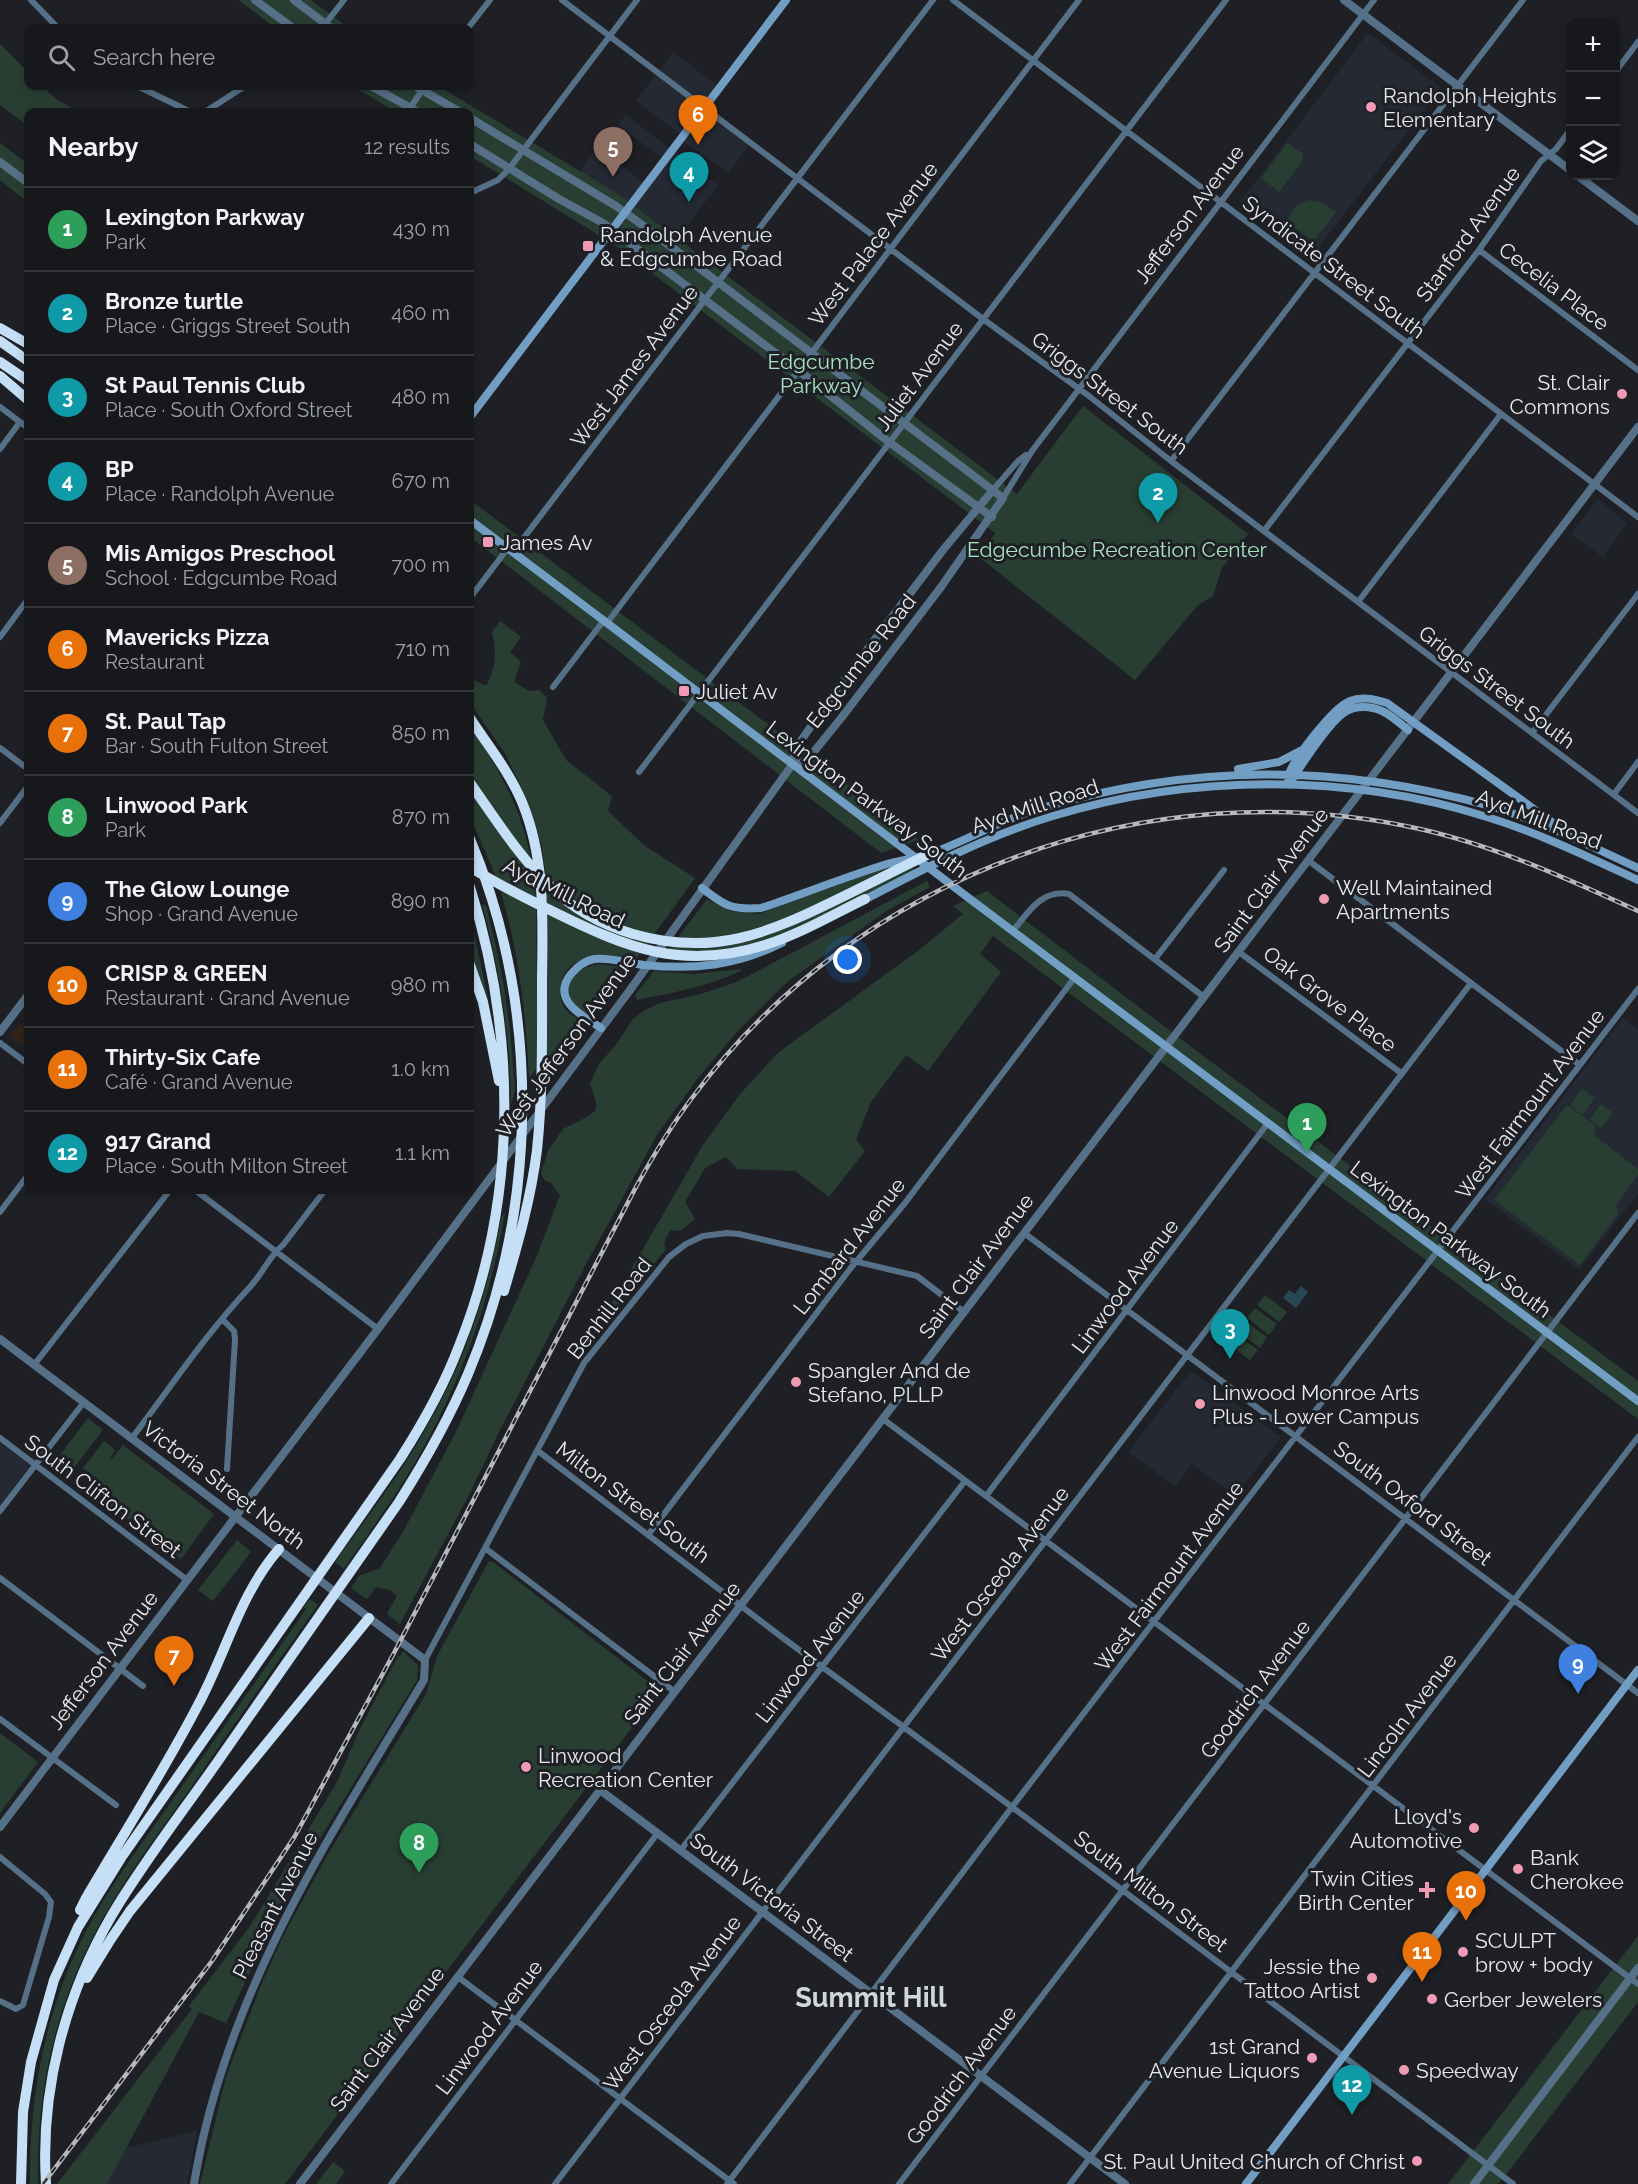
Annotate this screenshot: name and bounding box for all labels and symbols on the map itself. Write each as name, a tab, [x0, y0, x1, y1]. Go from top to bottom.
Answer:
place label: Randolph Heights Elementary	[1383, 83, 1557, 132]
pin: 6	[678, 96, 718, 145]
marker: Randolph Heights Elementary	[1364, 100, 1378, 114]
pin: 5	[594, 128, 632, 177]
street label: Jefferson Avenue	[1129, 140, 1249, 288]
pin: 4	[670, 152, 708, 202]
street label: West Palace Avenue	[803, 157, 943, 331]
street label: Stanford Avenue	[1411, 162, 1525, 306]
street label: Syndicate Street South	[1238, 190, 1430, 344]
place label: Randolph Avenue & Edgcumbe Road	[600, 222, 782, 271]
street label: Cecelia Place	[1494, 236, 1614, 336]
marker: Randolph Avenue & Edgcumbe Road	[581, 239, 595, 253]
street label: West James Avenue	[565, 280, 703, 452]
street label: Juliet Avenue	[870, 316, 968, 436]
street label: Griggs Street South	[1027, 326, 1193, 460]
park label: Edgcumbe Parkway	[767, 349, 875, 398]
place label: St. Clair Commons	[1510, 370, 1611, 419]
marker: St. Clair Commons	[1615, 387, 1629, 401]
pin: 2	[1138, 474, 1178, 523]
place label: James Av	[500, 530, 593, 555]
marker: James Av	[481, 535, 495, 549]
park label: Edgecumbe Recreation Center	[967, 537, 1268, 562]
street label: Edgcumbe Road	[801, 589, 921, 733]
street label: Griggs Street South	[1414, 620, 1580, 754]
place label: Juliet Av	[696, 679, 777, 704]
marker: Juliet Av	[677, 684, 691, 698]
street label: Lexington Parkway South	[762, 715, 972, 883]
street label: Ayd Mill Road	[968, 774, 1102, 838]
street label: Ayd Mill Road	[1473, 784, 1605, 854]
street label: Saint Clair Avenue	[1208, 803, 1334, 957]
street label: Ayd Mill Road	[499, 853, 629, 933]
place label: Well Maintained Apartments	[1336, 875, 1492, 924]
marker: Well Maintained Apartments	[1317, 892, 1331, 906]
street label: Oak Grove Place	[1258, 941, 1402, 1057]
your location	[833, 945, 862, 974]
street label: West Jefferson Avenue	[491, 948, 641, 1142]
street label: West Fairmount Avenue	[1450, 1004, 1610, 1204]
pin: 1	[1288, 1104, 1326, 1153]
street label: Lexington Parkway South	[1346, 1155, 1556, 1323]
street label: Lombard Avenue	[788, 1173, 910, 1319]
street label: Saint Clair Avenue	[913, 1189, 1039, 1343]
street label: Linwood Avenue	[1066, 1214, 1184, 1358]
street label: Benhill Road	[562, 1252, 656, 1364]
pin: 3	[1210, 1310, 1250, 1359]
place label: Spangler And de Stefano, PLLP	[808, 1358, 970, 1407]
marker: Spangler And de Stefano, PLLP	[789, 1375, 803, 1389]
place label: Linwood Monroe Arts Plus - Lower Campus	[1212, 1380, 1419, 1429]
marker: Linwood Monroe Arts Plus - Lower Campus	[1193, 1397, 1207, 1411]
street label: Victoria Street North	[138, 1416, 310, 1554]
street label: South Clifton Street	[20, 1429, 186, 1563]
street label: South Oxford Street	[1329, 1435, 1497, 1571]
street label: Milton Street South	[551, 1436, 715, 1568]
street label: West Fairmount Avenue	[1089, 1476, 1249, 1676]
street label: West Osceola Avenue	[926, 1481, 1074, 1667]
street label: Saint Clair Avenue	[618, 1576, 746, 1730]
street label: Linwood Avenue	[750, 1584, 870, 1728]
street label: Jefferson Avenue	[43, 1586, 163, 1734]
street label: Goodrich Avenue	[1195, 1615, 1315, 1763]
pin: 7	[154, 1636, 194, 1686]
pin: 9	[1558, 1644, 1598, 1694]
street label: Lincoln Avenue	[1352, 1648, 1462, 1782]
place label: Linwood Recreation Center	[538, 1743, 714, 1792]
marker: Linwood Recreation Center	[519, 1760, 533, 1774]
place label: Lloyd's Automotive	[1350, 1804, 1462, 1853]
marker: Lloyd's Automotive	[1467, 1821, 1481, 1835]
pin: 8	[400, 1824, 438, 1873]
street label: South Milton Street	[1069, 1825, 1233, 1957]
street label: Pleasant Avenue	[227, 1827, 323, 1983]
street label: South Victoria Street	[685, 1827, 859, 1967]
place label: Bank Cherokee	[1530, 1845, 1624, 1894]
marker: Bank Cherokee	[1511, 1862, 1525, 1876]
place label: Twin Cities Birth Center	[1298, 1866, 1415, 1915]
pin: 10	[1446, 1872, 1486, 1921]
marker: Twin Cities Birth Center	[1418, 1881, 1436, 1899]
street label: West Osceola Avenue	[598, 1910, 746, 2096]
place label: SCULPT brow + body	[1475, 1928, 1593, 1977]
pin: 11	[1402, 1932, 1442, 1982]
marker: SCULPT brow + body	[1456, 1945, 1470, 1959]
place label: Jessie the Tattoo Artist	[1244, 1954, 1360, 2003]
street label: Linwood Avenue	[430, 1955, 548, 2099]
street label: Saint Clair Avenue	[324, 1962, 450, 2116]
marker: Jessie the Tattoo Artist	[1365, 1971, 1379, 1985]
district label: Summit Hill	[795, 1982, 947, 2013]
place label: Gerber Jewelers	[1444, 1987, 1602, 2012]
marker: Gerber Jewelers	[1425, 1992, 1439, 2006]
street label: Goodrich Avenue	[901, 2001, 1021, 2149]
place label: 1st Grand Avenue Liquors	[1149, 2034, 1300, 2083]
marker: 1st Grand Avenue Liquors	[1305, 2051, 1319, 2065]
place label: Speedway	[1416, 2058, 1519, 2083]
marker: Speedway	[1397, 2063, 1411, 2077]
pin: 12	[1332, 2066, 1372, 2115]
place label: St. Paul United Church of Christ	[1103, 2149, 1405, 2174]
marker: St. Paul United Church of Christ	[1410, 2154, 1424, 2168]

